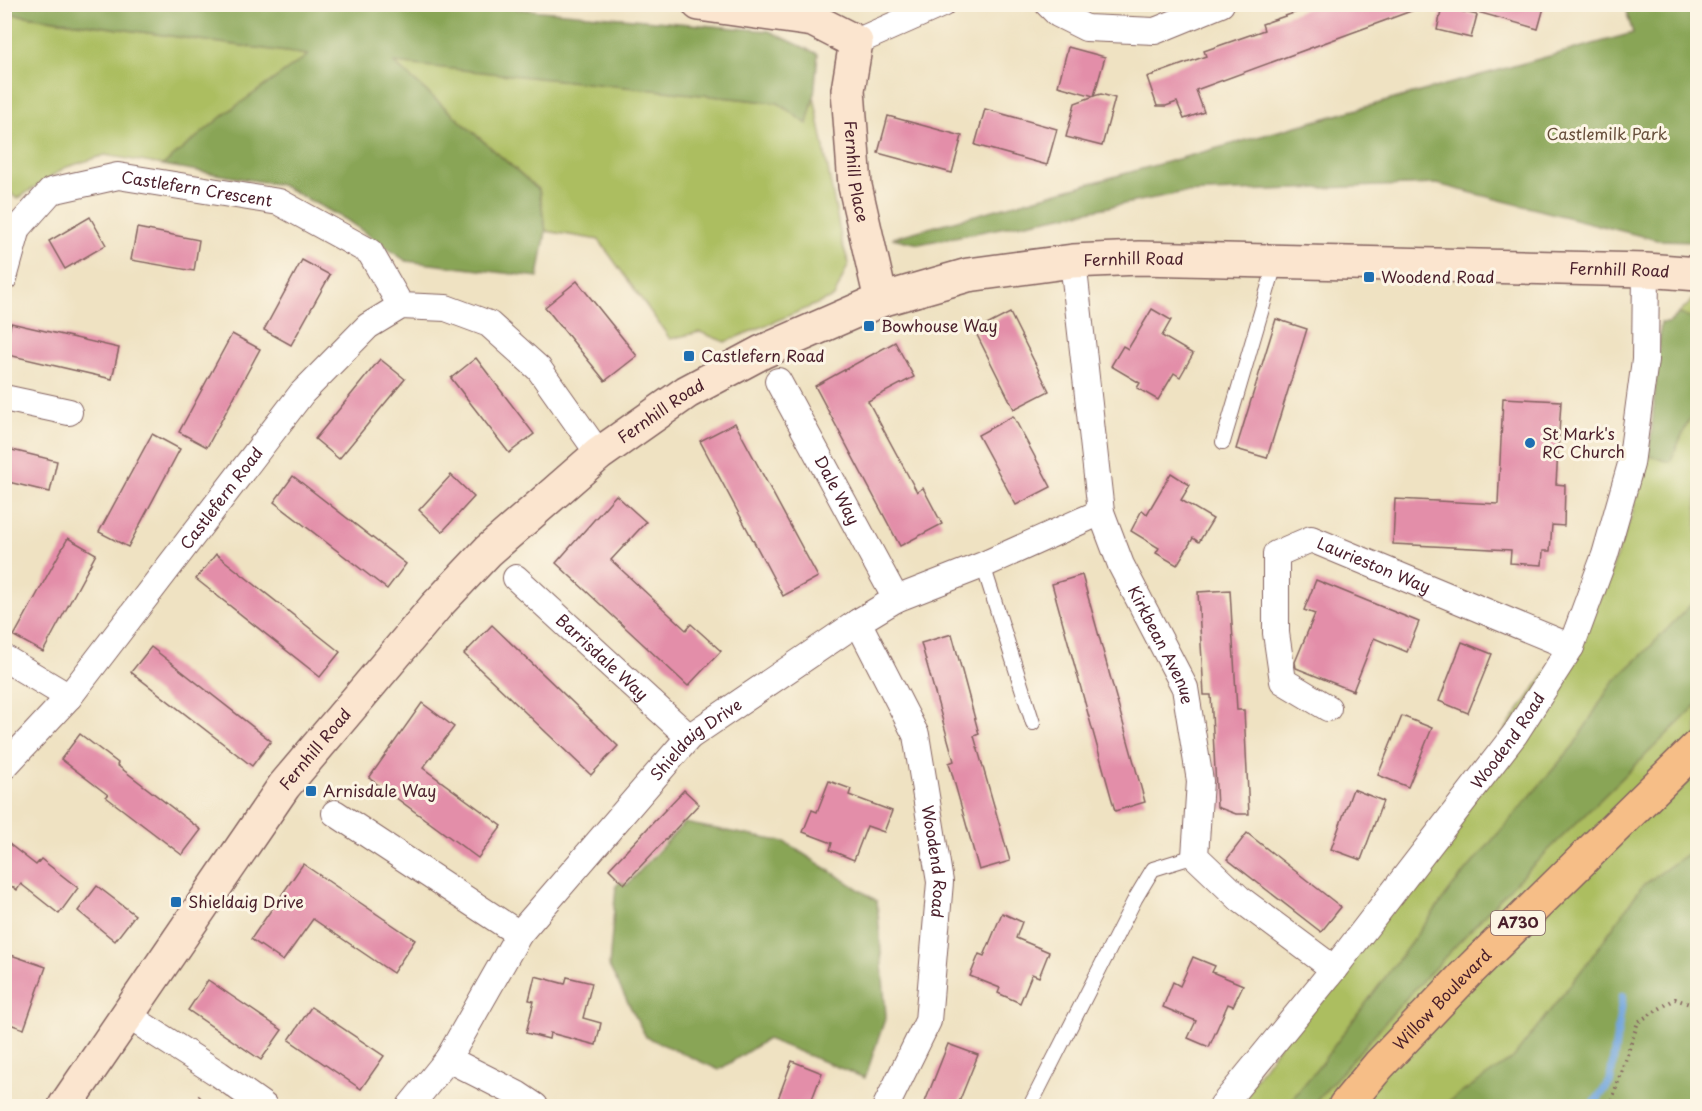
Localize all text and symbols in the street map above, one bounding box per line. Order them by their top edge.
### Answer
street label: Fernhill Place [839,120,876,224]
park label: Castlemilk Park [1547,121,1668,145]
street label: Castlefern Crescent [120,164,275,212]
street label: Fernhill Road [1083,245,1184,272]
street label: Fernhill Road [1569,255,1671,283]
place label: Woodend Road [1381,264,1495,288]
marker: Woodend Road [1362,270,1376,284]
place label: Bowhouse Way [881,313,998,337]
marker: Bowhouse Way [862,319,876,333]
place label: Castlefern Road [701,343,825,367]
marker: Castlefern Road [682,349,696,363]
street label: Fernhill Road [612,372,708,448]
place label: St Mark's RC Church [1542,421,1625,463]
marker: St Mark's RC Church [1523,436,1537,450]
street label: Castlefern Road [173,441,268,554]
street label: Dale Way [809,451,867,529]
street label: Laurieston Way [1314,530,1435,598]
street label: Kirkbean Avenue [1123,581,1200,706]
street label: Barrisdale Way [551,608,654,705]
street label: Woodend Road [1464,687,1550,793]
street label: Shieldaig Drive [644,692,746,785]
street label: Fernhill Road [273,702,356,795]
place label: Arnisdale Way [323,778,436,802]
marker: Arnisdale Way [304,784,318,798]
street label: Woodend Road [917,803,953,919]
place label: Shieldaig Drive [188,889,304,913]
marker: Shieldaig Drive [169,895,183,909]
road number: A730 [1491,911,1545,935]
street label: Willow Boulevard [1387,943,1496,1055]

